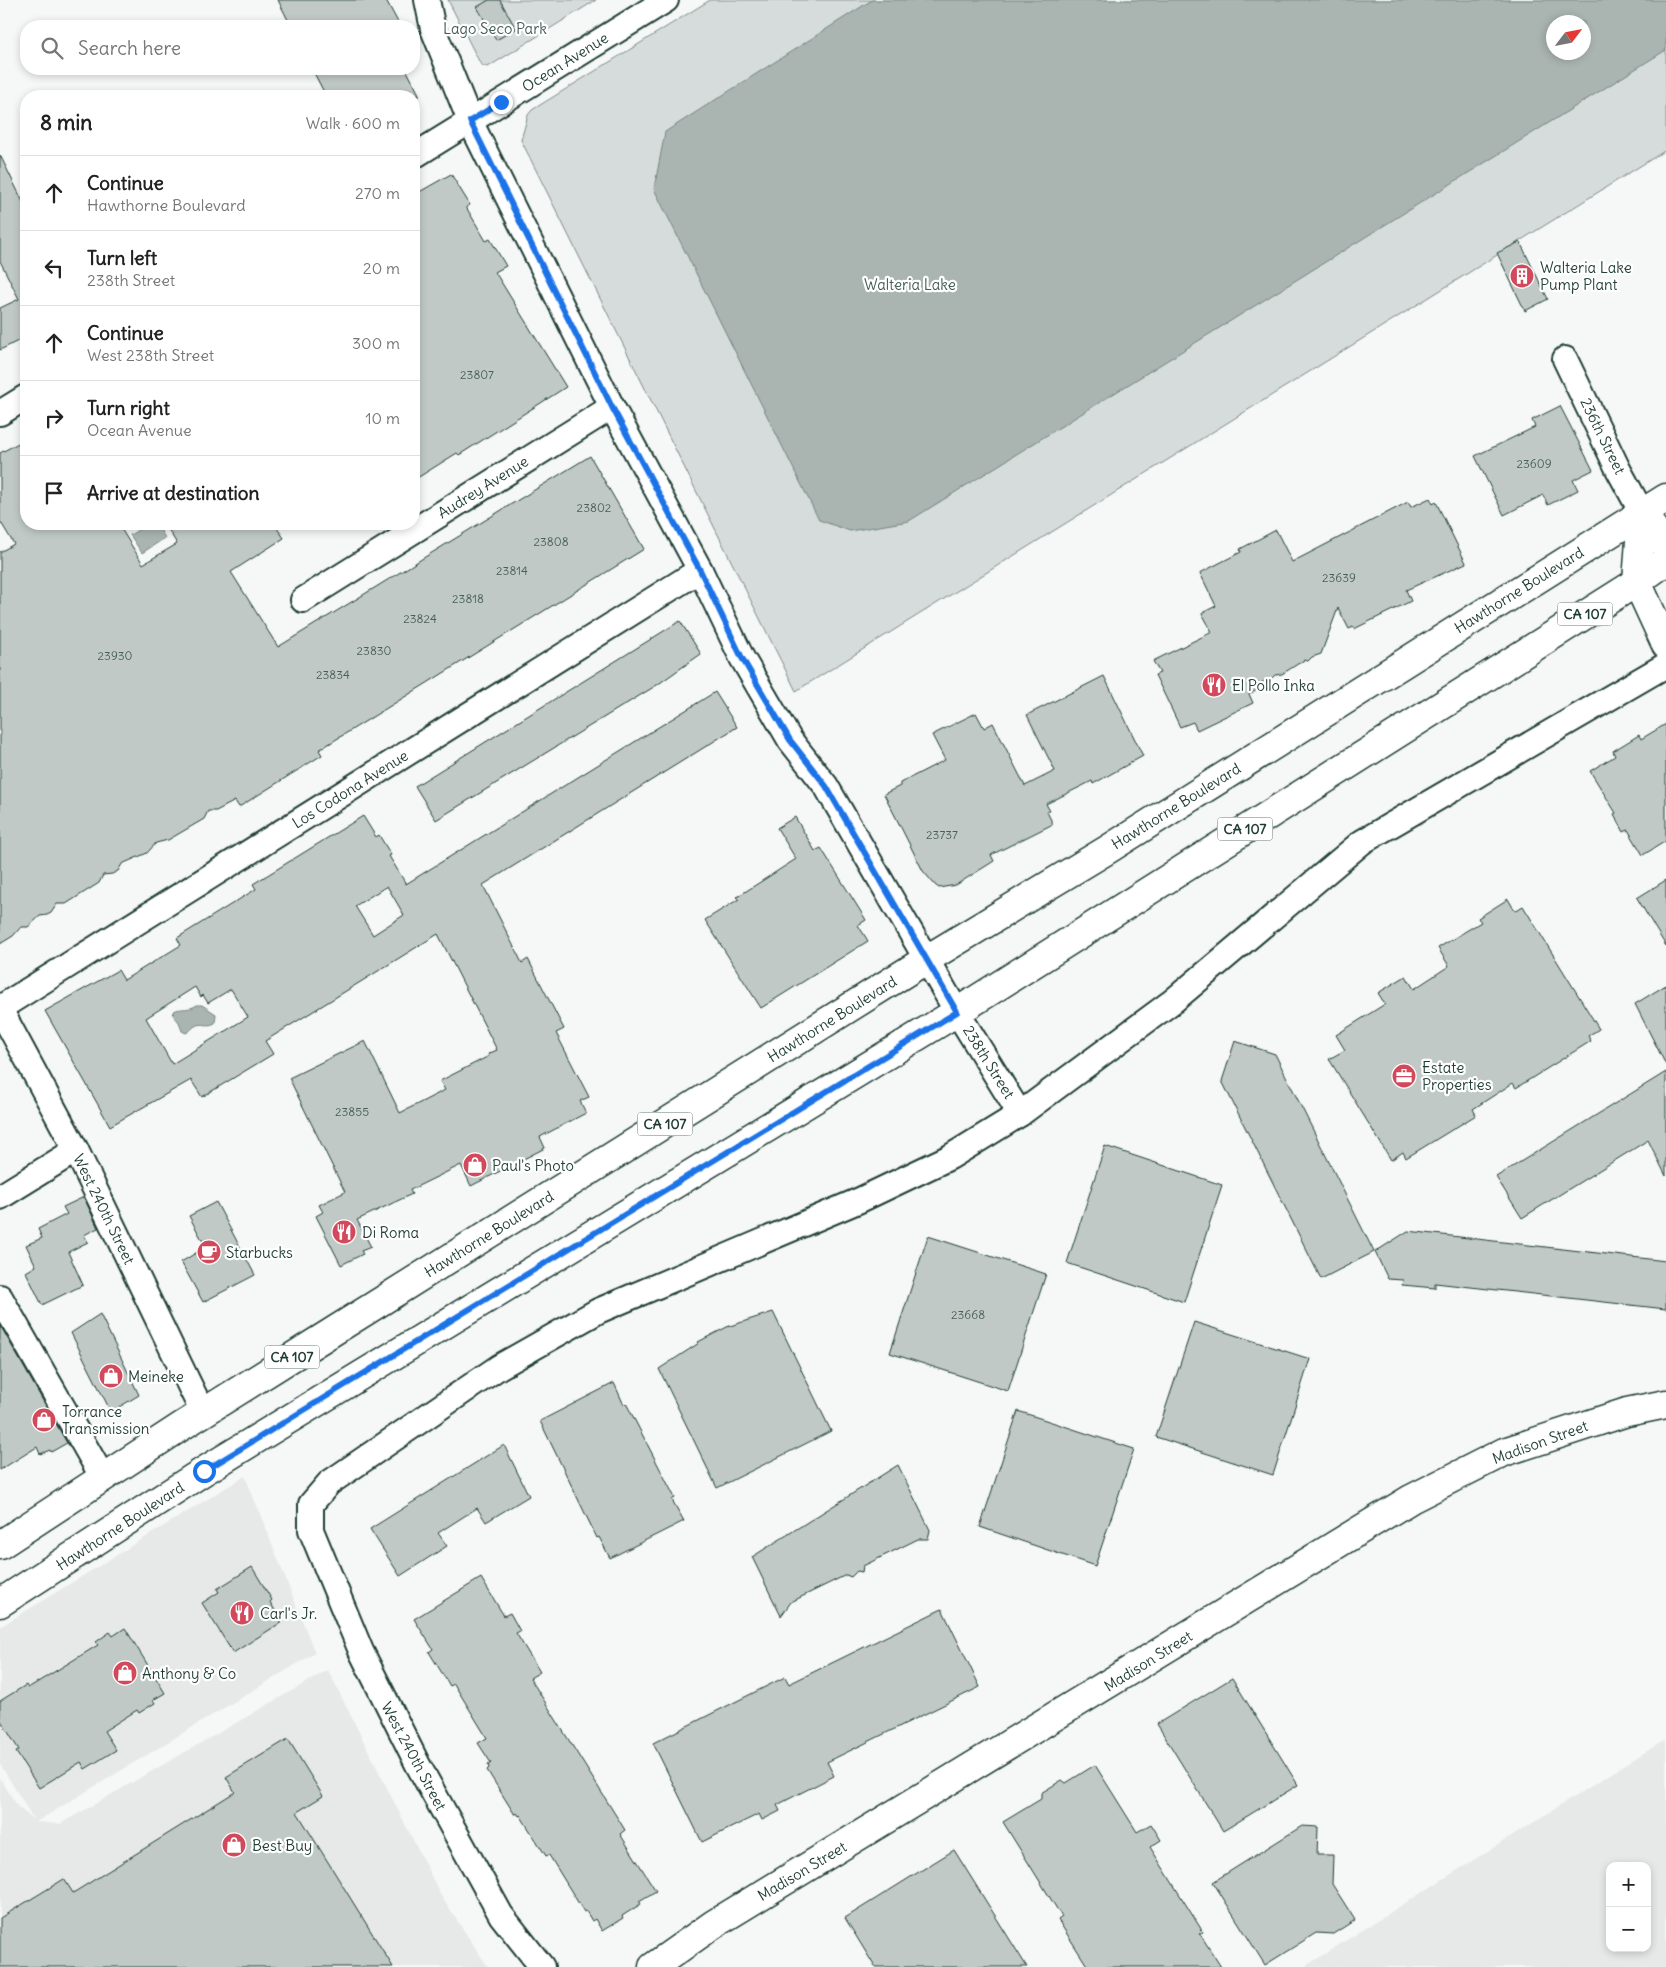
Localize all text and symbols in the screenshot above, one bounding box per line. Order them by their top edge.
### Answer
north arrow [1546,15,1591,60]
park label: Lago Seco Park [443,19,547,38]
search box [20,20,420,75]
street label: Ocean Avenue [518,28,612,96]
icon: search [38,34,66,62]
text: Search here [78,36,181,60]
route end [490,91,513,114]
text: 8 min [40,109,92,136]
text: Walk · 600 m [306,113,400,133]
text: Continue [87,171,164,195]
icon: ahead [40,179,68,207]
text: 270 m [355,183,400,203]
text: Hawthorne Boulevard [87,195,246,215]
text: Turn left [87,246,157,270]
icon: left [40,254,68,282]
text: 20 m [363,258,400,278]
place label: Walteria Lake Pump Plant [1540,258,1632,294]
building icon: Walteria Lake Pump Plant [1509,263,1535,289]
text: 238th Street [87,270,175,290]
park label: Walteria Lake [864,275,956,294]
text: Continue [87,321,164,345]
icon: ahead [40,329,68,357]
text: 300 m [352,333,400,353]
text: West 238th Street [87,345,214,365]
house number: 23807 [460,367,494,382]
street label: 236th Street [1576,395,1630,477]
text: Turn right [87,396,170,420]
icon: right [40,404,68,432]
text: 10 m [365,408,400,428]
text: Ocean Avenue [87,420,192,440]
street label: Audrey Avenue [434,452,532,522]
house number: 23609 [1516,456,1552,471]
icon: arrive [40,479,68,507]
text: Arrive at destination [87,481,260,505]
house number: 23802 [577,500,612,515]
house number: 23808 [533,534,569,549]
street label: Hawthorne Boulevard [1451,542,1587,637]
house number: 23814 [496,563,528,578]
house number: 23639 [1322,570,1356,585]
house number: 23818 [452,591,484,606]
road number: CA 107 [1558,602,1612,626]
house number: 23824 [403,611,437,626]
house number: 23830 [356,643,392,658]
house number: 23930 [97,648,133,663]
house number: 23834 [316,667,350,682]
restaurant icon: El Pollo Inka [1201,672,1227,698]
place label: El Pollo Inka [1232,676,1315,695]
street label: Los Codona Avenue [288,746,412,832]
street label: Hawthorne Boulevard [1108,758,1244,853]
road number: CA 107 [1218,818,1272,841]
house number: 23737 [926,827,958,842]
street label: Hawthorne Boulevard [764,971,900,1066]
street label: 238th Street [959,1022,1019,1102]
place label: Estate Properties [1422,1058,1492,1094]
office icon: Estate Properties [1391,1063,1417,1089]
house number: 23855 [335,1104,369,1119]
road number: CA 107 [638,1112,692,1136]
street label: West 240th Street [69,1151,139,1267]
shop icon: Paul's Photo [462,1152,488,1178]
place label: Paul's Photo [492,1156,574,1175]
street label: Hawthorne Boulevard [421,1186,557,1281]
restaurant icon: Di Roma [331,1219,357,1245]
place label: Di Roma [362,1223,420,1242]
cafe icon: Starbucks [196,1239,222,1265]
place label: Starbucks [226,1243,293,1262]
house number: 23668 [951,1307,985,1322]
road number: CA 107 [264,1345,320,1368]
shop icon: Meineke [98,1363,124,1389]
place label: Meineke [128,1367,184,1386]
place label: Torrance Transmission [62,1402,150,1438]
shop icon: Torrance Transmission [31,1407,57,1433]
street label: Madison Street [1490,1416,1590,1468]
route start [193,1460,216,1483]
street label: Hawthorne Boulevard [52,1477,188,1574]
restaurant icon: Carl's Jr. [229,1600,255,1626]
place label: Carl's Jr. [260,1604,317,1623]
street label: Madison Street [1100,1626,1196,1696]
shop icon: Anthony & Co [112,1660,138,1686]
place label: Anthony & Co [142,1664,236,1683]
street label: West 240th Street [377,1698,451,1814]
shop icon: Best Buy [221,1832,247,1858]
place label: Best Buy [252,1836,312,1855]
street label: Madison Street [754,1837,850,1905]
map controls [1606,1862,1651,1952]
button: + [1606,1862,1651,1907]
button: − [1606,1907,1651,1952]

